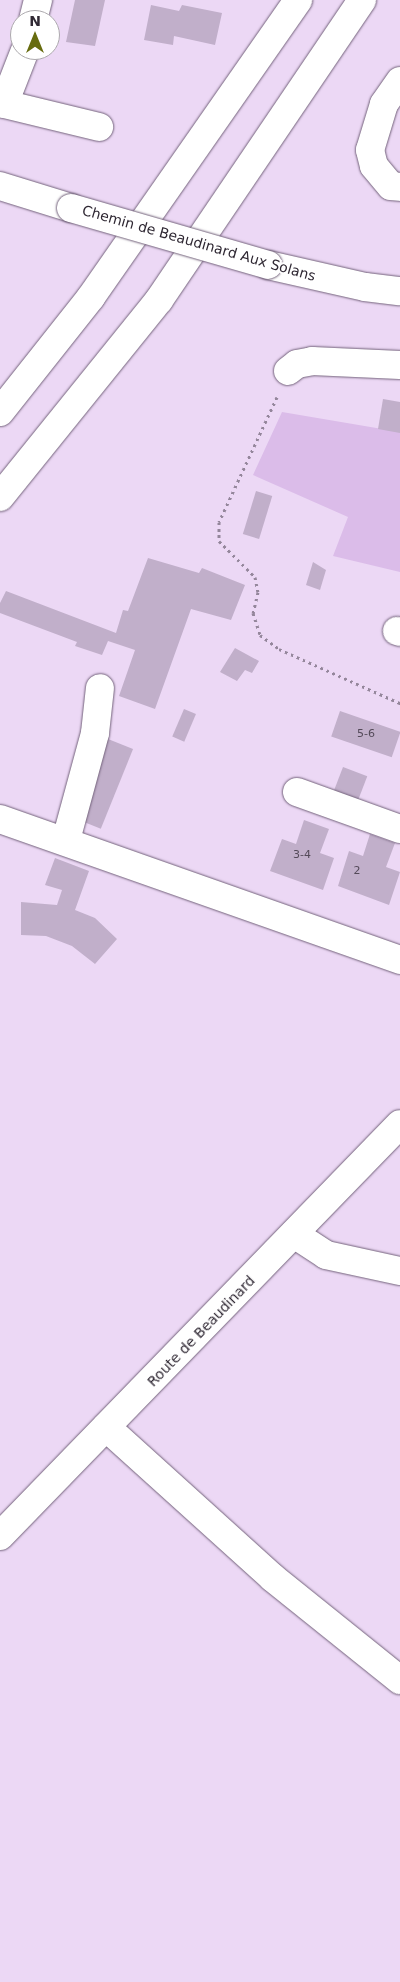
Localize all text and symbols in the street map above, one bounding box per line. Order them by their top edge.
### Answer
north arrow [10,10,60,60]
text: N [29,13,41,29]
street label: Chemin de Beaudinard Aux Solans [80,202,318,284]
house number: 5-6 [357,727,375,741]
house number: 3-4 [293,848,311,862]
house number: 2 [354,864,360,878]
street label: Route de Beaudinard [144,1272,258,1390]

